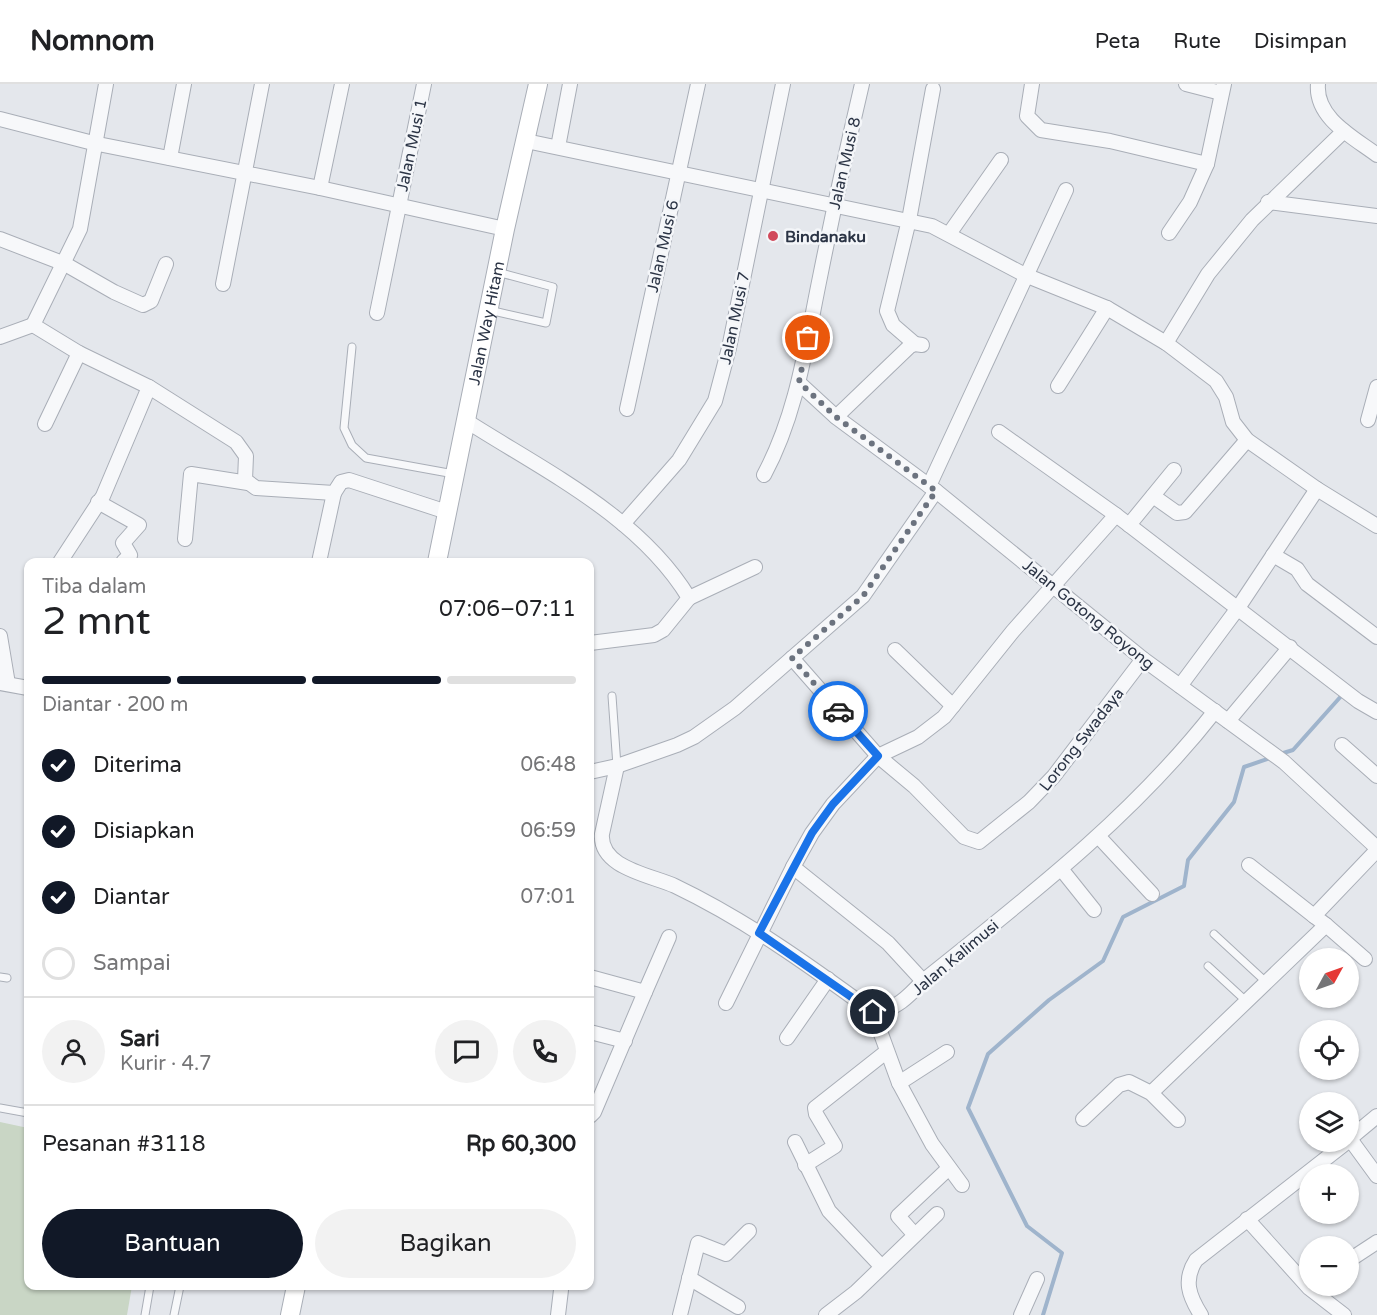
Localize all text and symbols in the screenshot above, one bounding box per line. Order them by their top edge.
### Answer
text: Nomnom [30,24,155,58]
text: Peta [1095,29,1140,54]
text: Rute [1173,29,1221,54]
text: Disimpan [1254,29,1347,54]
street label: Jalan Musi 1 [392,97,432,193]
street label: Jalan Musi 8 [825,115,865,211]
street label: Jalan Musi 6 [643,198,683,294]
place label: Bindanaku [785,227,866,247]
marker: Bindanaku [766,229,780,243]
street label: Jalan Way Hitam [464,259,509,387]
street label: Jalan Musi 7 [715,270,755,366]
pin [782,312,833,363]
icon: bag [791,321,824,354]
street label: Jalan Gotong Royong [1018,555,1158,674]
text: Tiba dalam [42,575,146,599]
text: 07:06–07:11 [439,596,576,622]
text: 2 mnt [42,598,151,645]
courier [808,681,868,741]
street label: Lorong Swadaya [1035,684,1128,795]
text: Diantar · 200 m [42,693,188,717]
icon: car [822,695,855,728]
icon: check [42,749,75,782]
text: Diterima [93,752,182,778]
text: 06:48 [521,753,576,777]
icon: check [42,815,75,848]
text: Disiapkan [93,818,195,844]
text: 06:59 [521,819,576,843]
icon: check [42,881,75,914]
text: Diantar [93,884,169,910]
text: 07:01 [521,885,576,909]
street label: Jalan Kalimusi [908,916,1003,1000]
north arrow [1299,948,1359,1008]
map controls [1299,948,1359,1296]
text: Sampai [93,950,171,976]
pin [847,986,898,1037]
icon: home [856,995,889,1028]
button: person [42,1020,105,1083]
button: chat [435,1020,498,1083]
button: phone [513,1020,576,1083]
button: locate [1299,1020,1359,1080]
text: Sari [120,1026,160,1052]
text: Kurir · 4.7 [120,1052,212,1076]
button: layers [1299,1092,1359,1152]
text: Pesanan #3118 [42,1131,205,1157]
text: Rp 60,300 [466,1131,576,1157]
button: + [1299,1164,1359,1224]
button: Bantuan [42,1209,303,1278]
button: Bagikan [315,1209,576,1278]
button: − [1299,1236,1359,1296]

